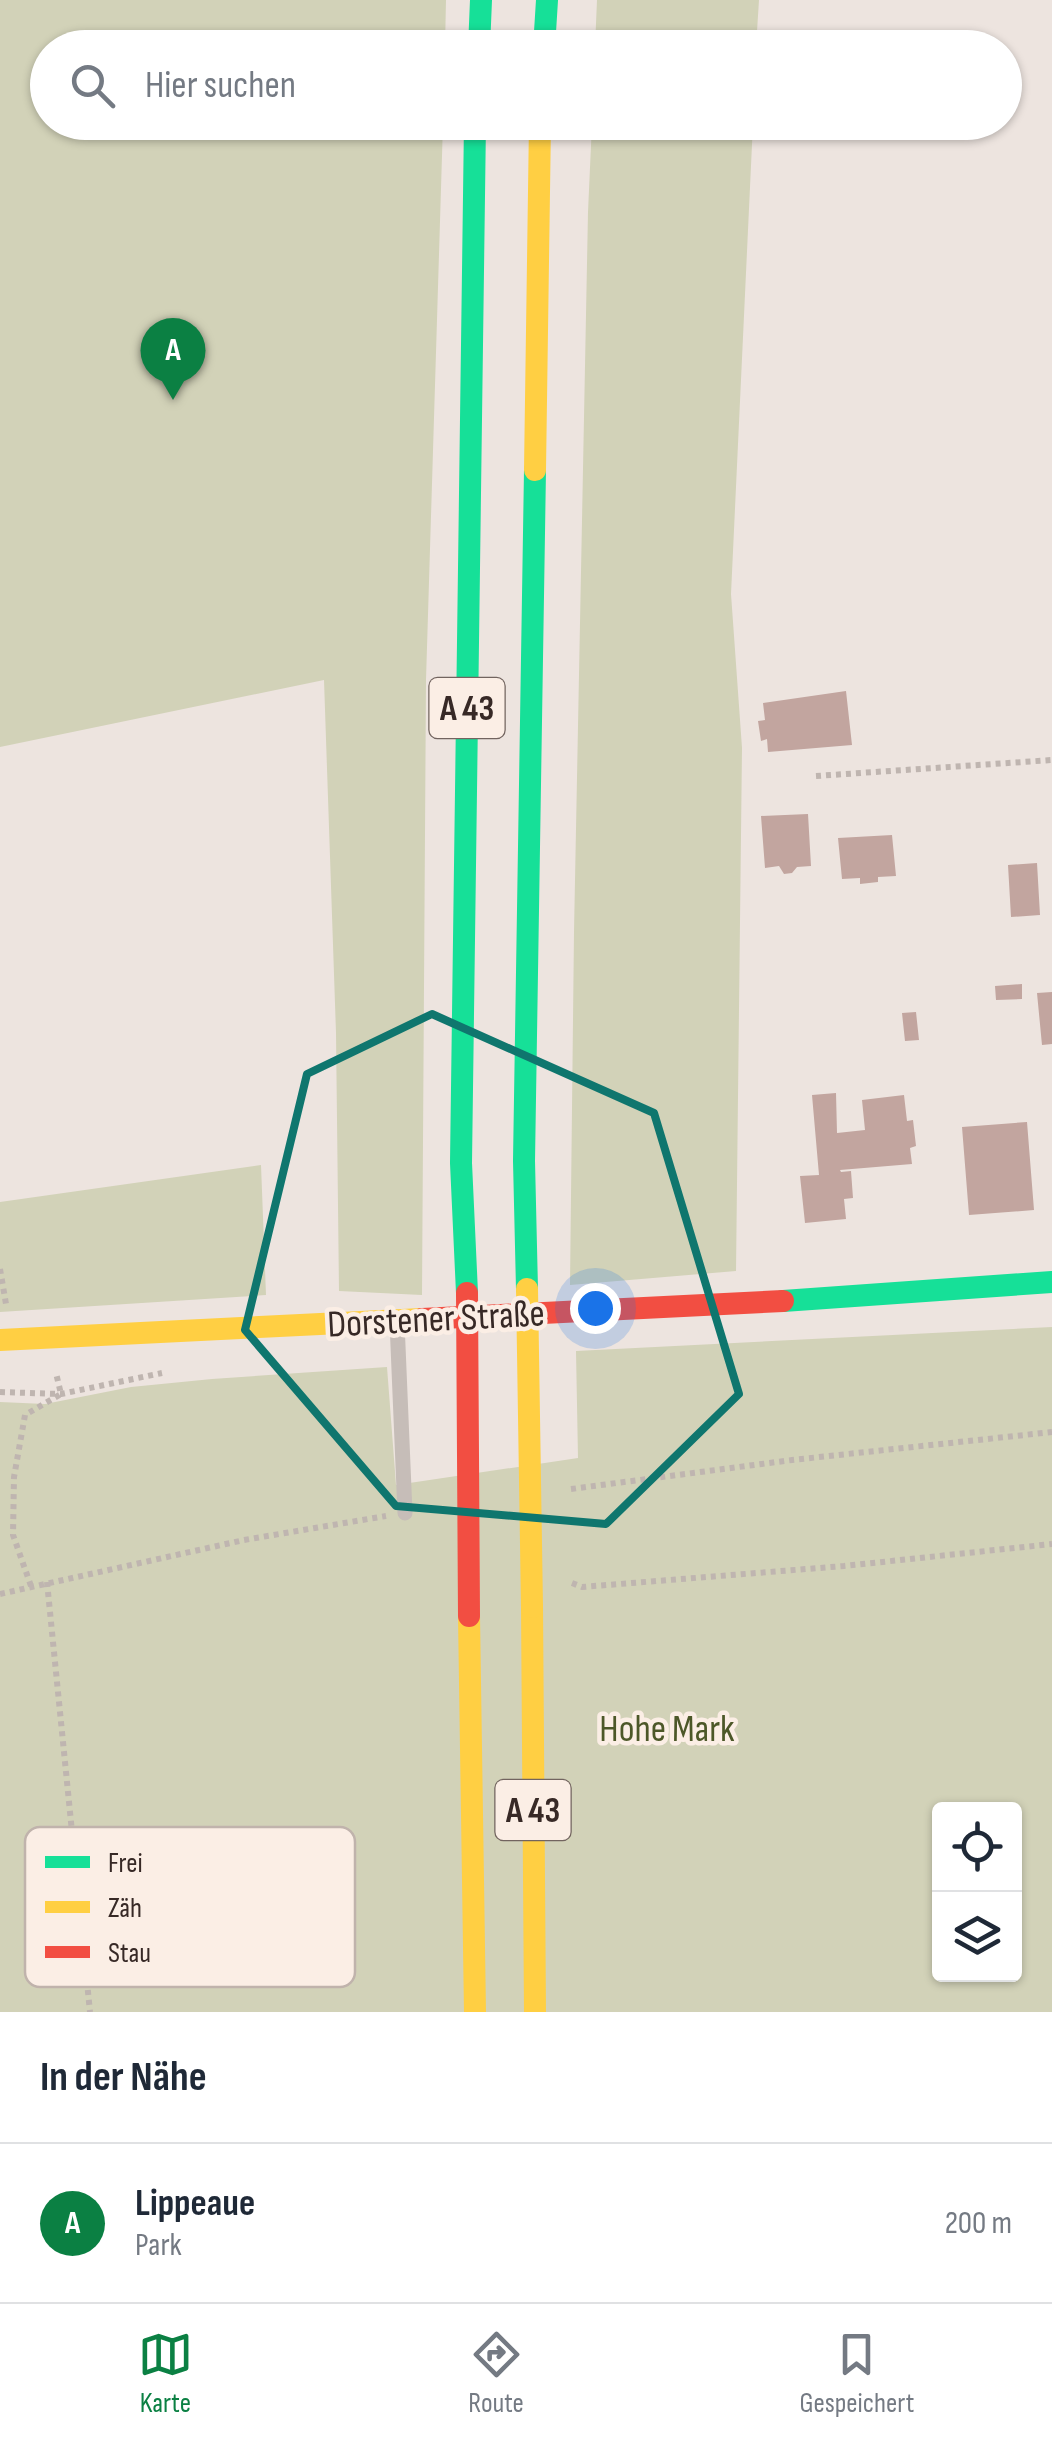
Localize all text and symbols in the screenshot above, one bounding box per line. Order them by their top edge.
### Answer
search box [30,30,1022,140]
icon: search [65,58,120,113]
text: Hier suchen [145,63,296,108]
pin: A [140,318,206,400]
road number: A 43 [430,678,504,738]
your location [570,1283,621,1334]
street label: Dorstener Straße [326,1291,546,1348]
park label: Hohe Mark [599,1707,735,1752]
road number: A 43 [496,1780,570,1840]
map controls [932,1802,1022,1982]
button: locate [932,1802,1022,1892]
legend [25,1827,355,1987]
text: Frei [108,1847,143,1880]
text: Zäh [108,1892,142,1925]
button: layers [932,1892,1022,1982]
text: Stau [108,1937,151,1970]
text: In der Nähe [40,2052,207,2103]
text: Lippeaue [135,2181,255,2226]
text: A [65,2204,80,2243]
text: 200 m [945,2204,1012,2243]
text: Park [135,2226,182,2265]
tab: Karte [138,2327,193,2420]
tab: Route [468,2327,524,2420]
tab: Gespeichert [799,2327,914,2420]

